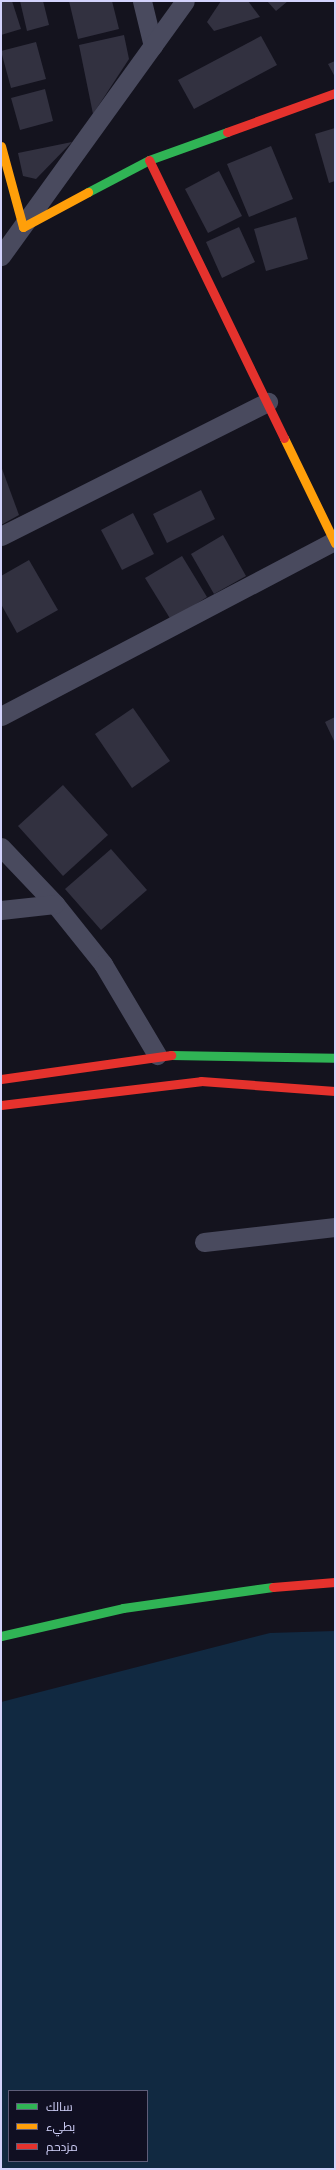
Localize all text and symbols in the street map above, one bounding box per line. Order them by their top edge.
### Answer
legend [8,2090,148,2162]
text: سالك [46,2100,73,2114]
text: بطيء [46,2120,75,2134]
text: مزدحم [46,2140,78,2154]

